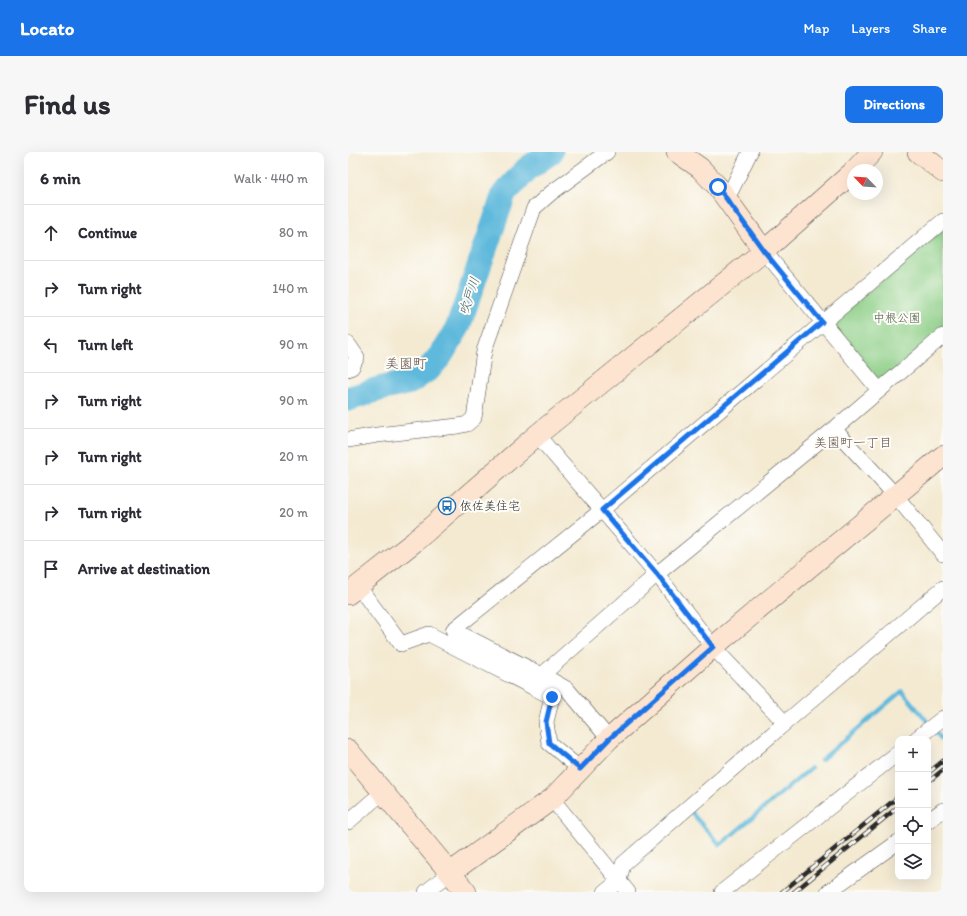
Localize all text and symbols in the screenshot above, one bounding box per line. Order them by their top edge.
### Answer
text: Locato [20,17,74,40]
text: Map [804,20,829,37]
text: Layers [851,20,890,37]
text: Share [912,20,947,37]
button: Directions [845,86,943,123]
text: Find us [24,87,111,121]
north arrow [847,164,883,200]
text: 6 min [40,168,81,188]
text: Walk · 440 m [234,171,308,186]
route start [709,178,727,196]
icon: ahead [40,222,62,244]
text: Continue [78,224,137,242]
text: 80 m [279,225,308,240]
water label: 吹戸川 [456,275,482,317]
icon: right [40,278,62,300]
text: Turn right [78,280,142,298]
text: 140 m [272,281,308,296]
park label: 中根公園 [873,311,921,325]
icon: left [40,334,62,356]
text: Turn left [78,336,133,354]
text: 90 m [279,337,308,352]
district label: 美園町 [385,355,427,372]
icon: right [40,390,62,412]
text: Turn right [78,392,142,410]
text: 90 m [279,393,308,408]
district label: 美園町一丁目 [814,435,892,450]
icon: right [40,446,62,468]
text: Turn right [78,448,142,466]
text: 20 m [279,449,308,464]
bus stop icon: 依佐美住宅 [437,496,457,516]
place label: 依佐美住宅 [460,499,520,513]
icon: right [40,502,62,524]
text: Turn right [78,504,142,522]
text: 20 m [279,505,308,520]
icon: arrive [40,558,62,580]
text: Arrive at destination [78,560,210,578]
route end [543,688,561,706]
map controls [895,736,931,880]
button: + [895,736,931,772]
button: − [895,772,931,808]
button: locate [895,808,931,844]
button: layers [895,844,931,880]

